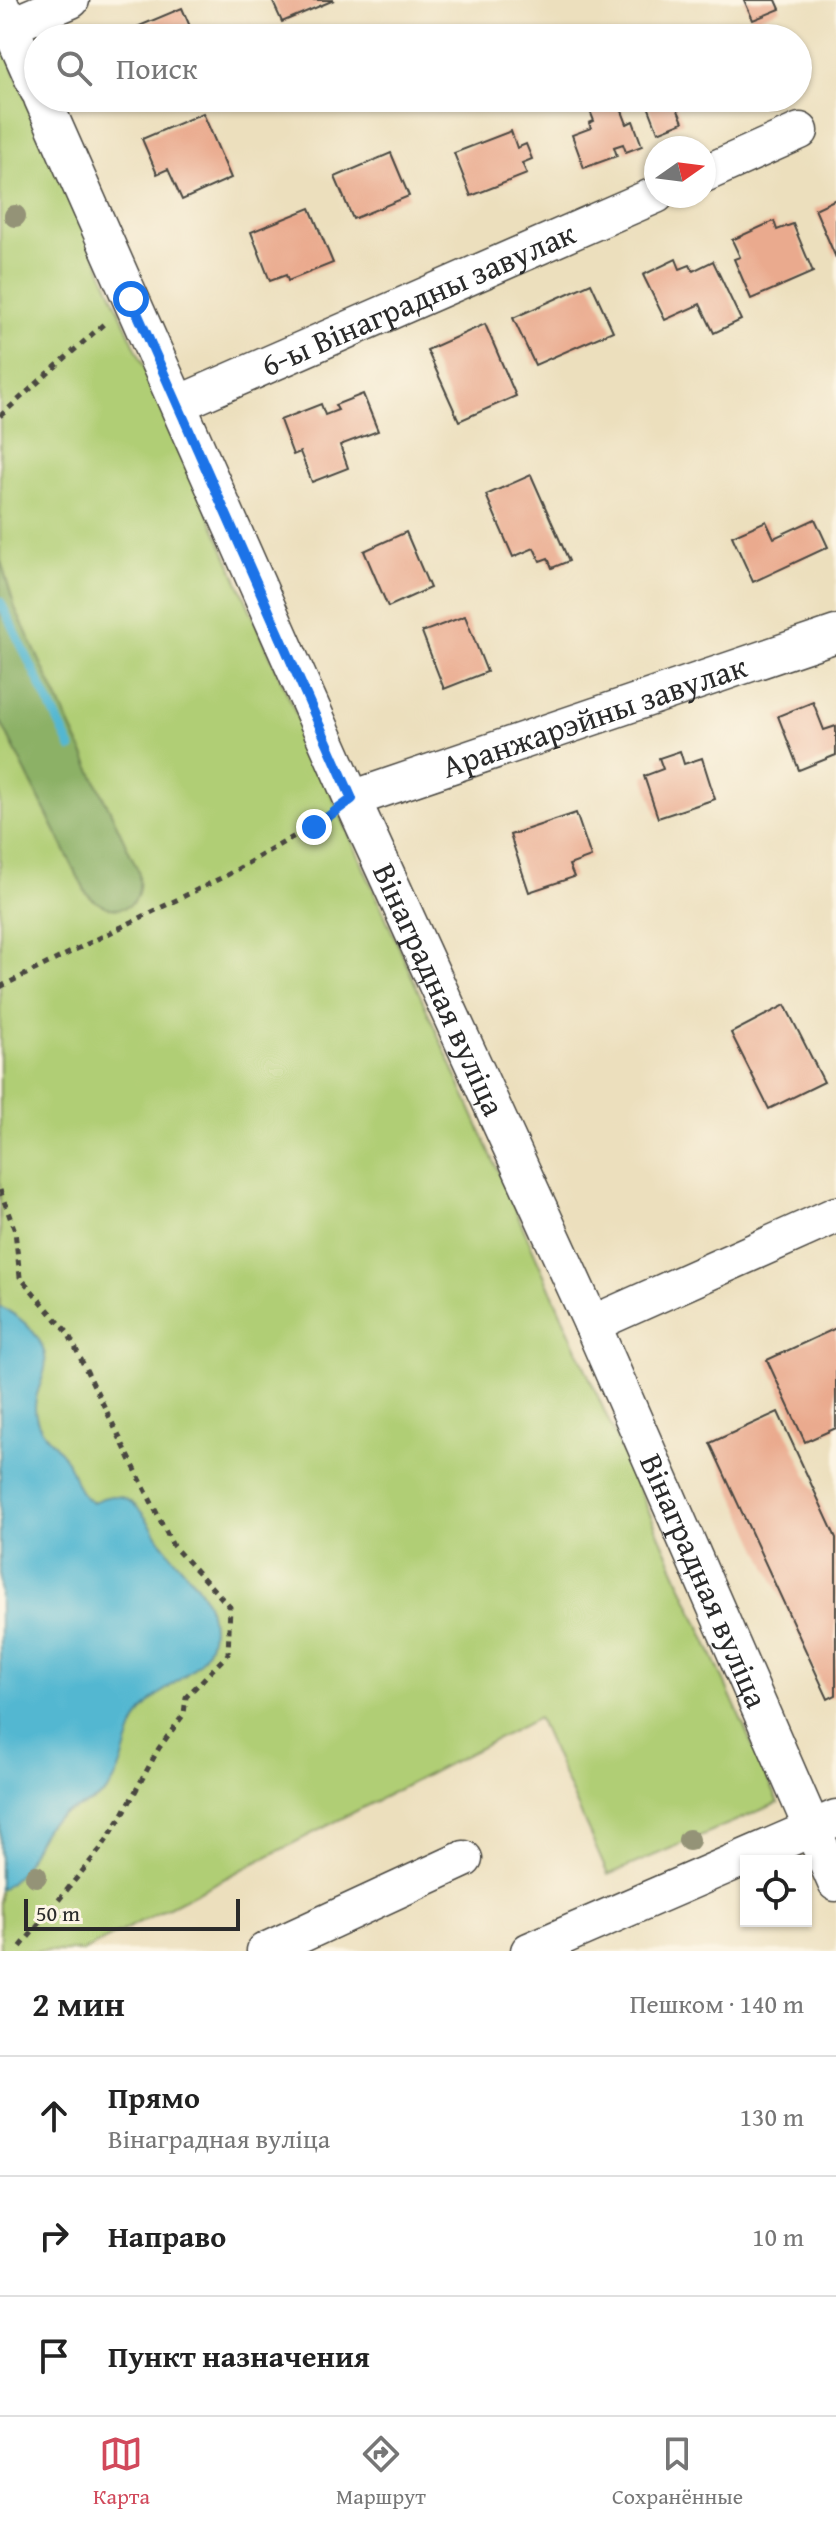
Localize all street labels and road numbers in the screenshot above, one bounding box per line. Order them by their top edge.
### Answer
street label: 6-ы Вінаградны завулак [253,209,583,388]
street label: Аранжарэйны завулак [436,642,753,790]
street label: Вінаградная вуліца [361,855,518,1124]
street label: Вінаградная вуліца [628,1446,781,1716]

